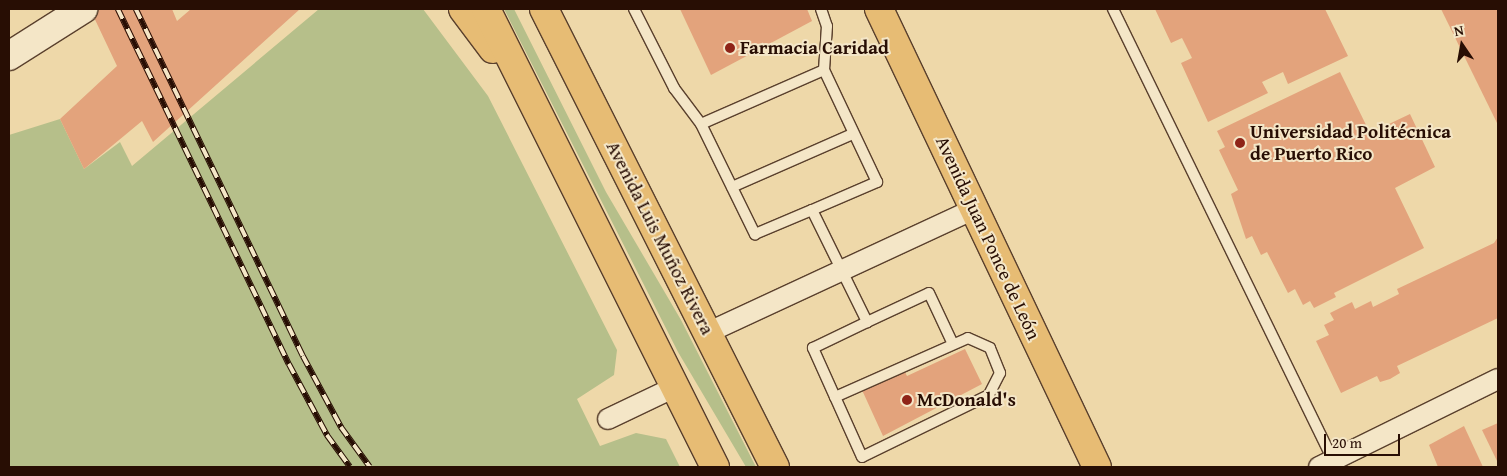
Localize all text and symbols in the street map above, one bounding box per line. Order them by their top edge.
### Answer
north arrow [1437,20,1487,70]
text: N [1452,20,1466,41]
place label: Farmacia Caridad [740,37,889,59]
marker: Farmacia Caridad [724,42,736,54]
place label: Universidad Politécnica de Puerto Rico [1250,121,1451,165]
street label: Avenida Juan Ponce de León [931,133,1045,343]
marker: Universidad Politécnica de Puerto Rico [1234,137,1246,149]
street label: Avenida Luis Muñoz Rivera [601,138,719,338]
place label: McDonald's [917,389,1016,411]
marker: McDonald's [901,394,913,406]
scale bar [1327,424,1403,456]
text: 20 m [1332,432,1362,453]

